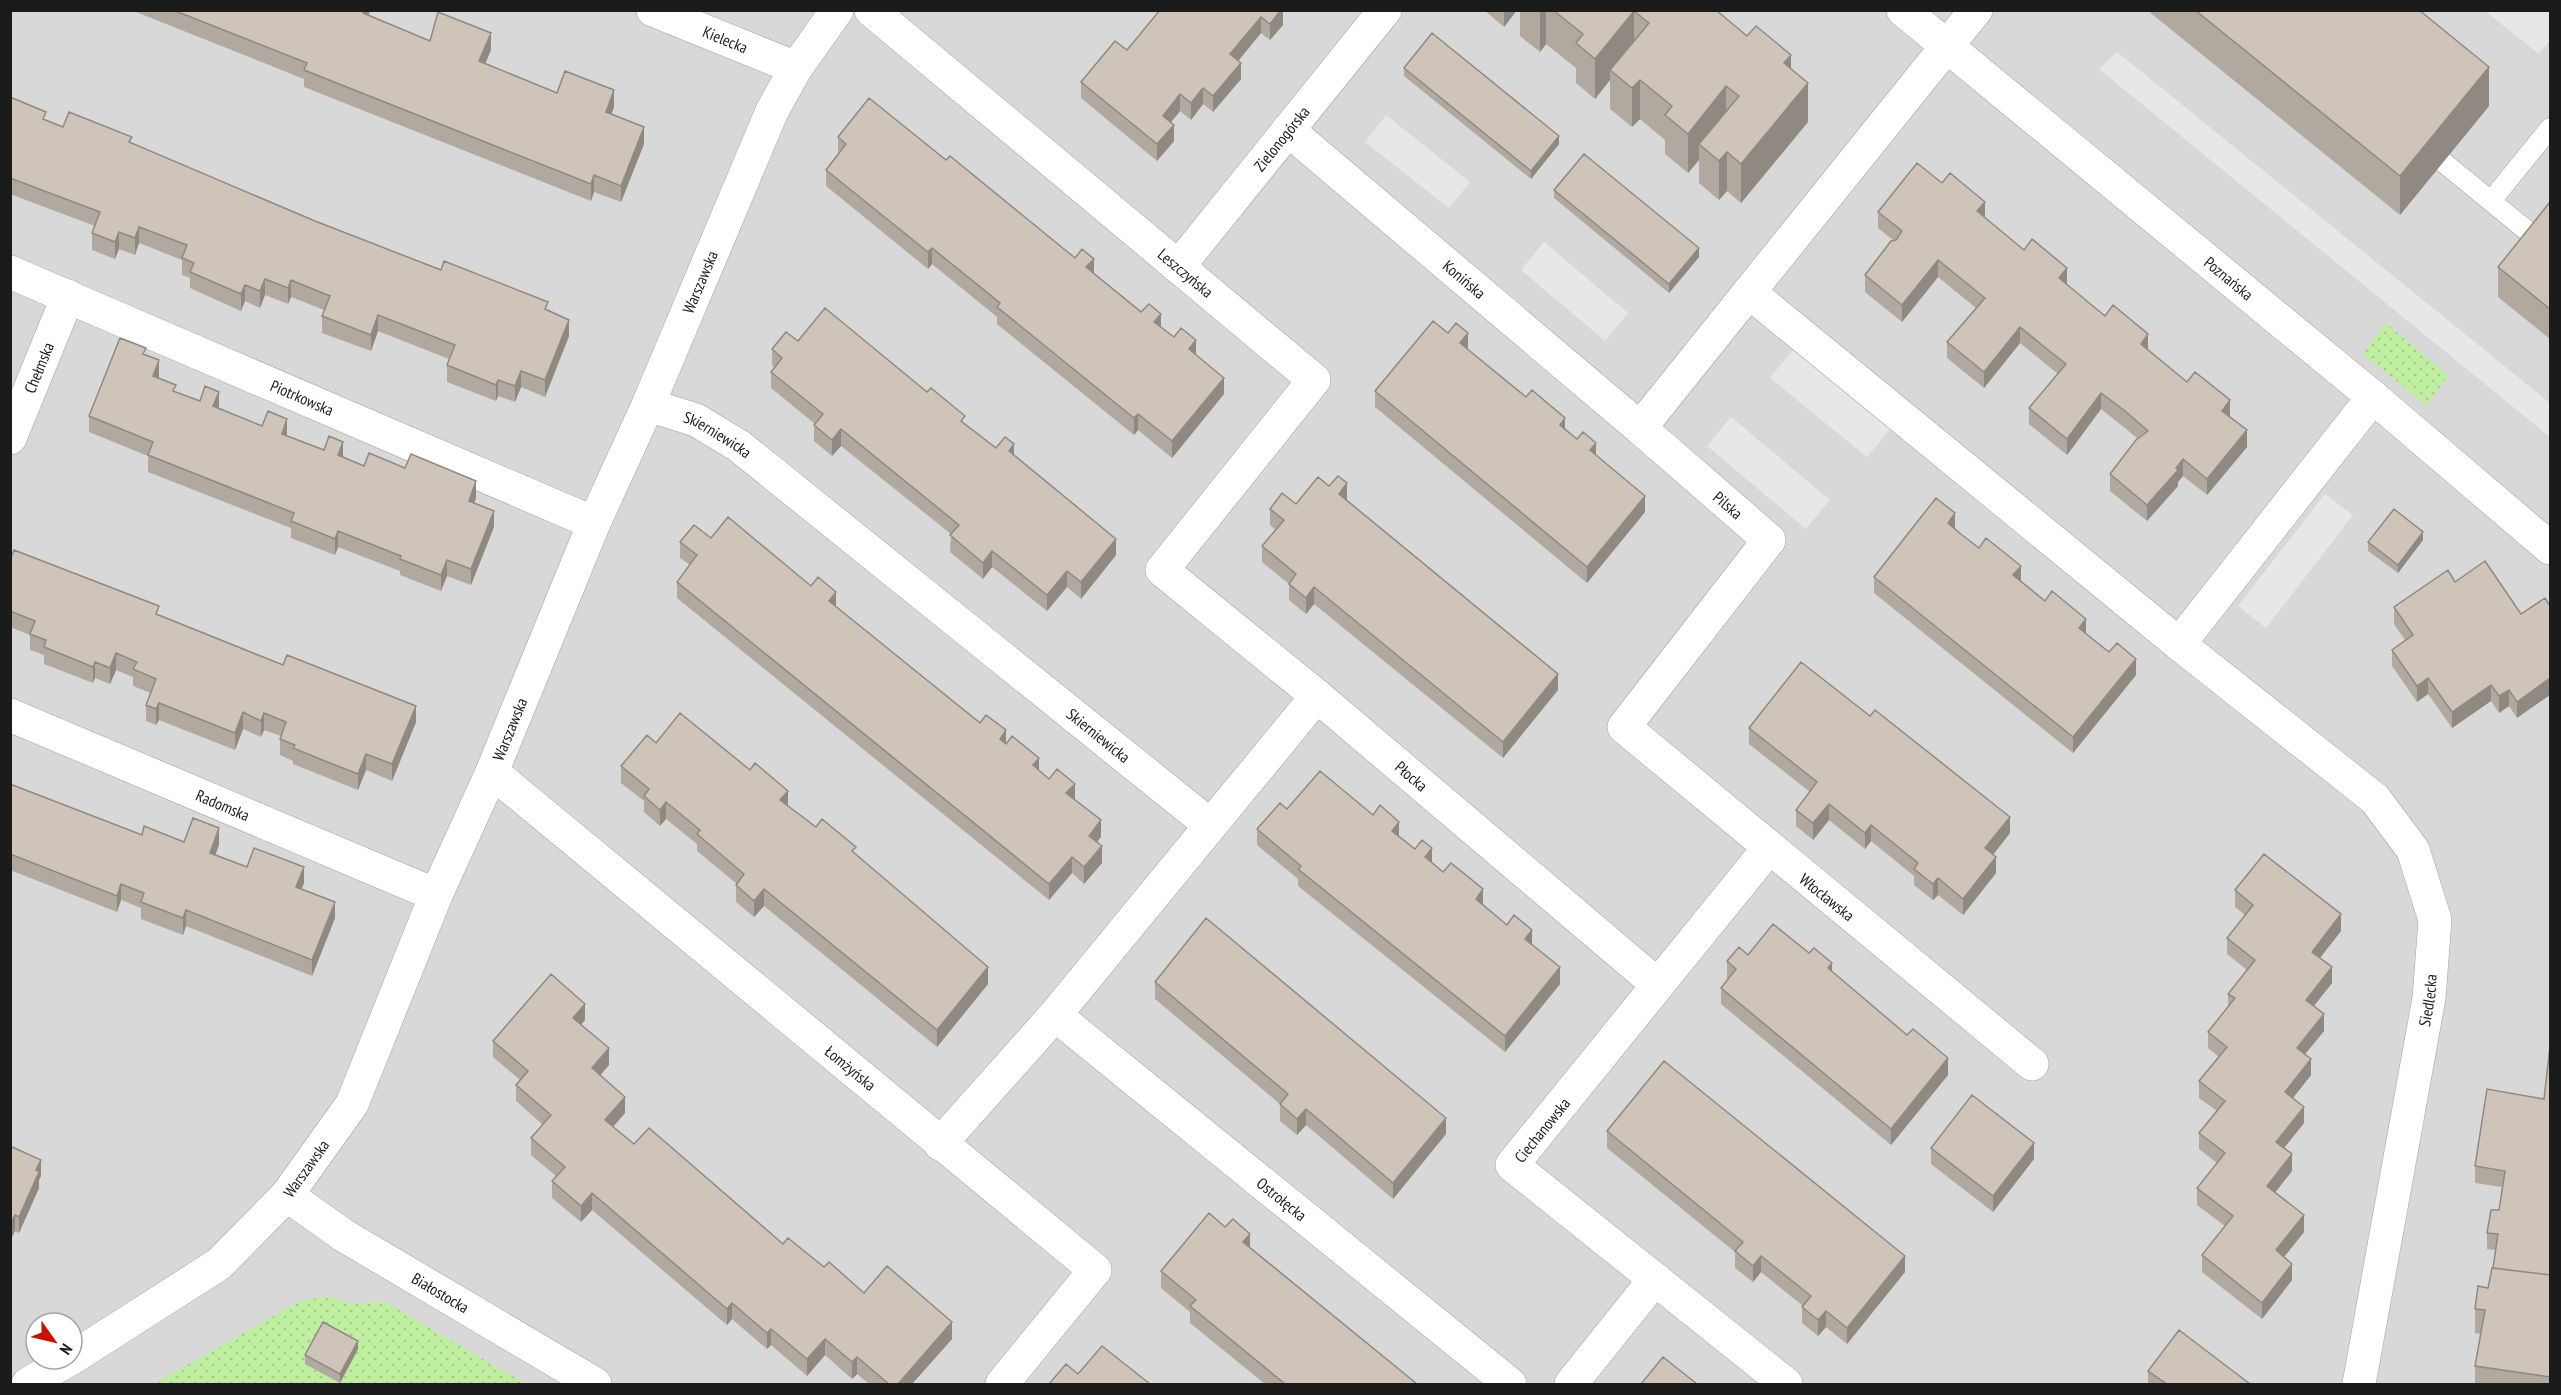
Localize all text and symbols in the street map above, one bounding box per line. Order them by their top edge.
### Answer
street label: Kielecka [700,21,751,57]
street label: Zielonogórska [1249,102,1314,175]
street label: Leszczyńska [1154,244,1217,302]
street label: Warszawska [678,248,722,316]
street label: Poznańska [2200,252,2257,304]
street label: Konińska [1439,256,1490,303]
street label: Chełmska [19,339,58,396]
street label: Piotrkowska [268,375,337,420]
street label: Skierniewicka [681,407,756,462]
street label: Pilska [1709,487,1747,523]
street label: Warszawska [488,695,531,763]
street label: Skierniewicka [1063,704,1134,767]
street label: Płocka [1391,757,1432,795]
street label: Radomska [193,785,253,825]
street label: Włocławska [1796,869,1858,925]
street label: Siedlecka [2414,973,2441,1028]
street label: Łomżyńska [821,1041,880,1095]
street label: Ciechanowska [1510,1094,1574,1166]
street label: Warszawska [279,1136,333,1201]
street label: Ostrołęcka [1253,1173,1311,1225]
street label: Białostocka [408,1268,473,1317]
north arrow [24,1311,84,1371]
text: N [56,1340,77,1359]

